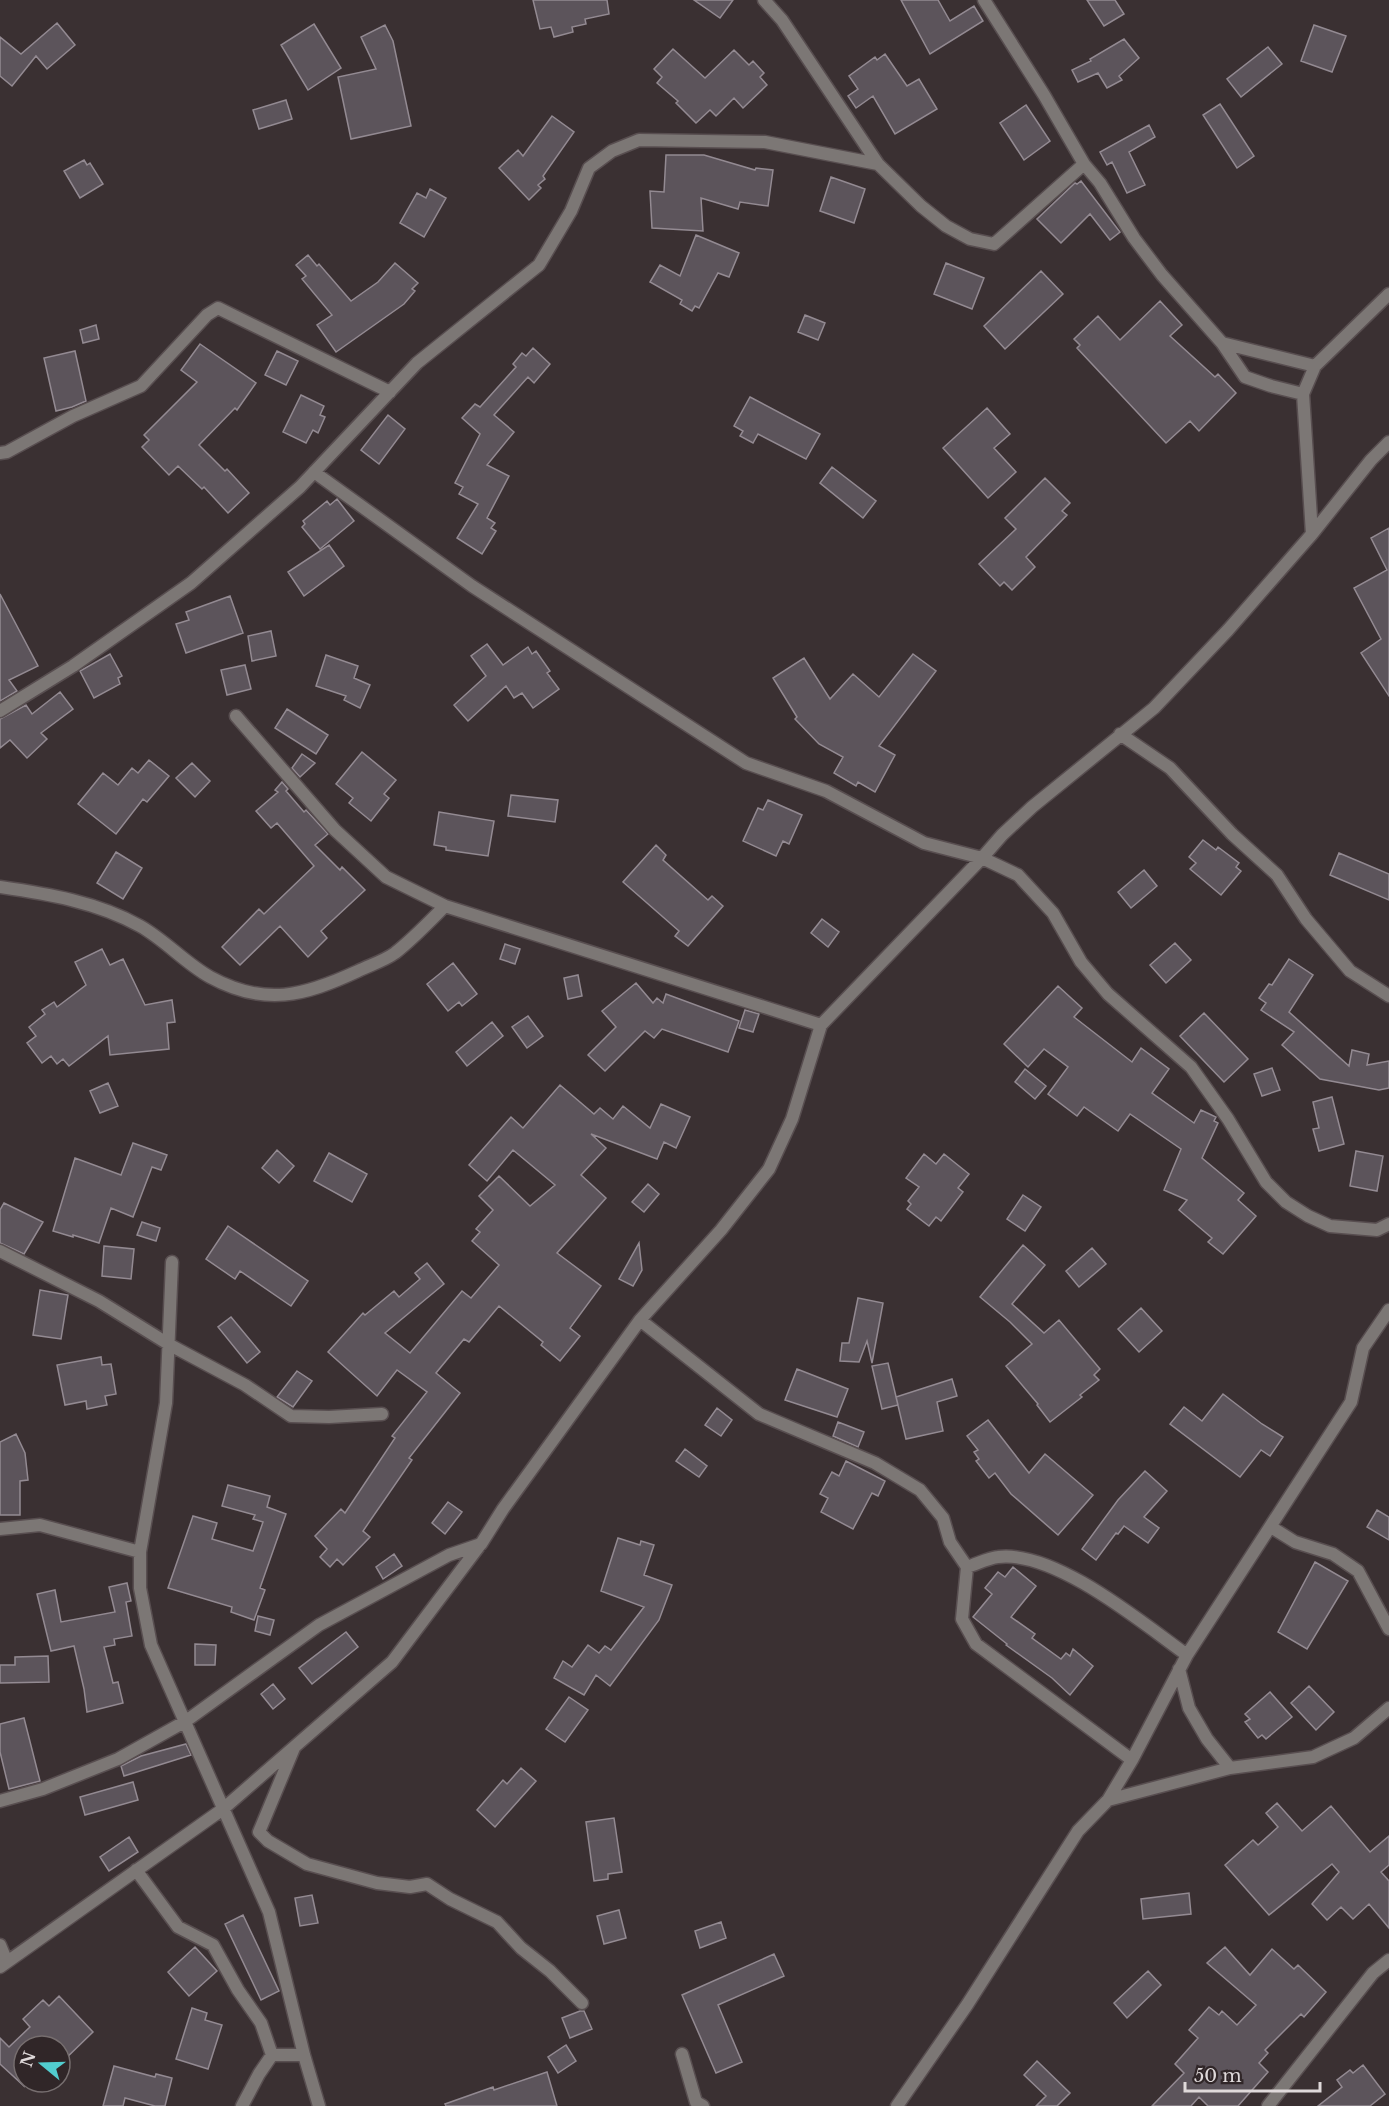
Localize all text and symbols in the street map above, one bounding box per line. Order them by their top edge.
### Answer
north arrow [12,2034,72,2094]
text: N [16,2049,40,2069]
scale bar [1185,2055,1320,2093]
text: 50 m [1194,2065,1242,2087]

